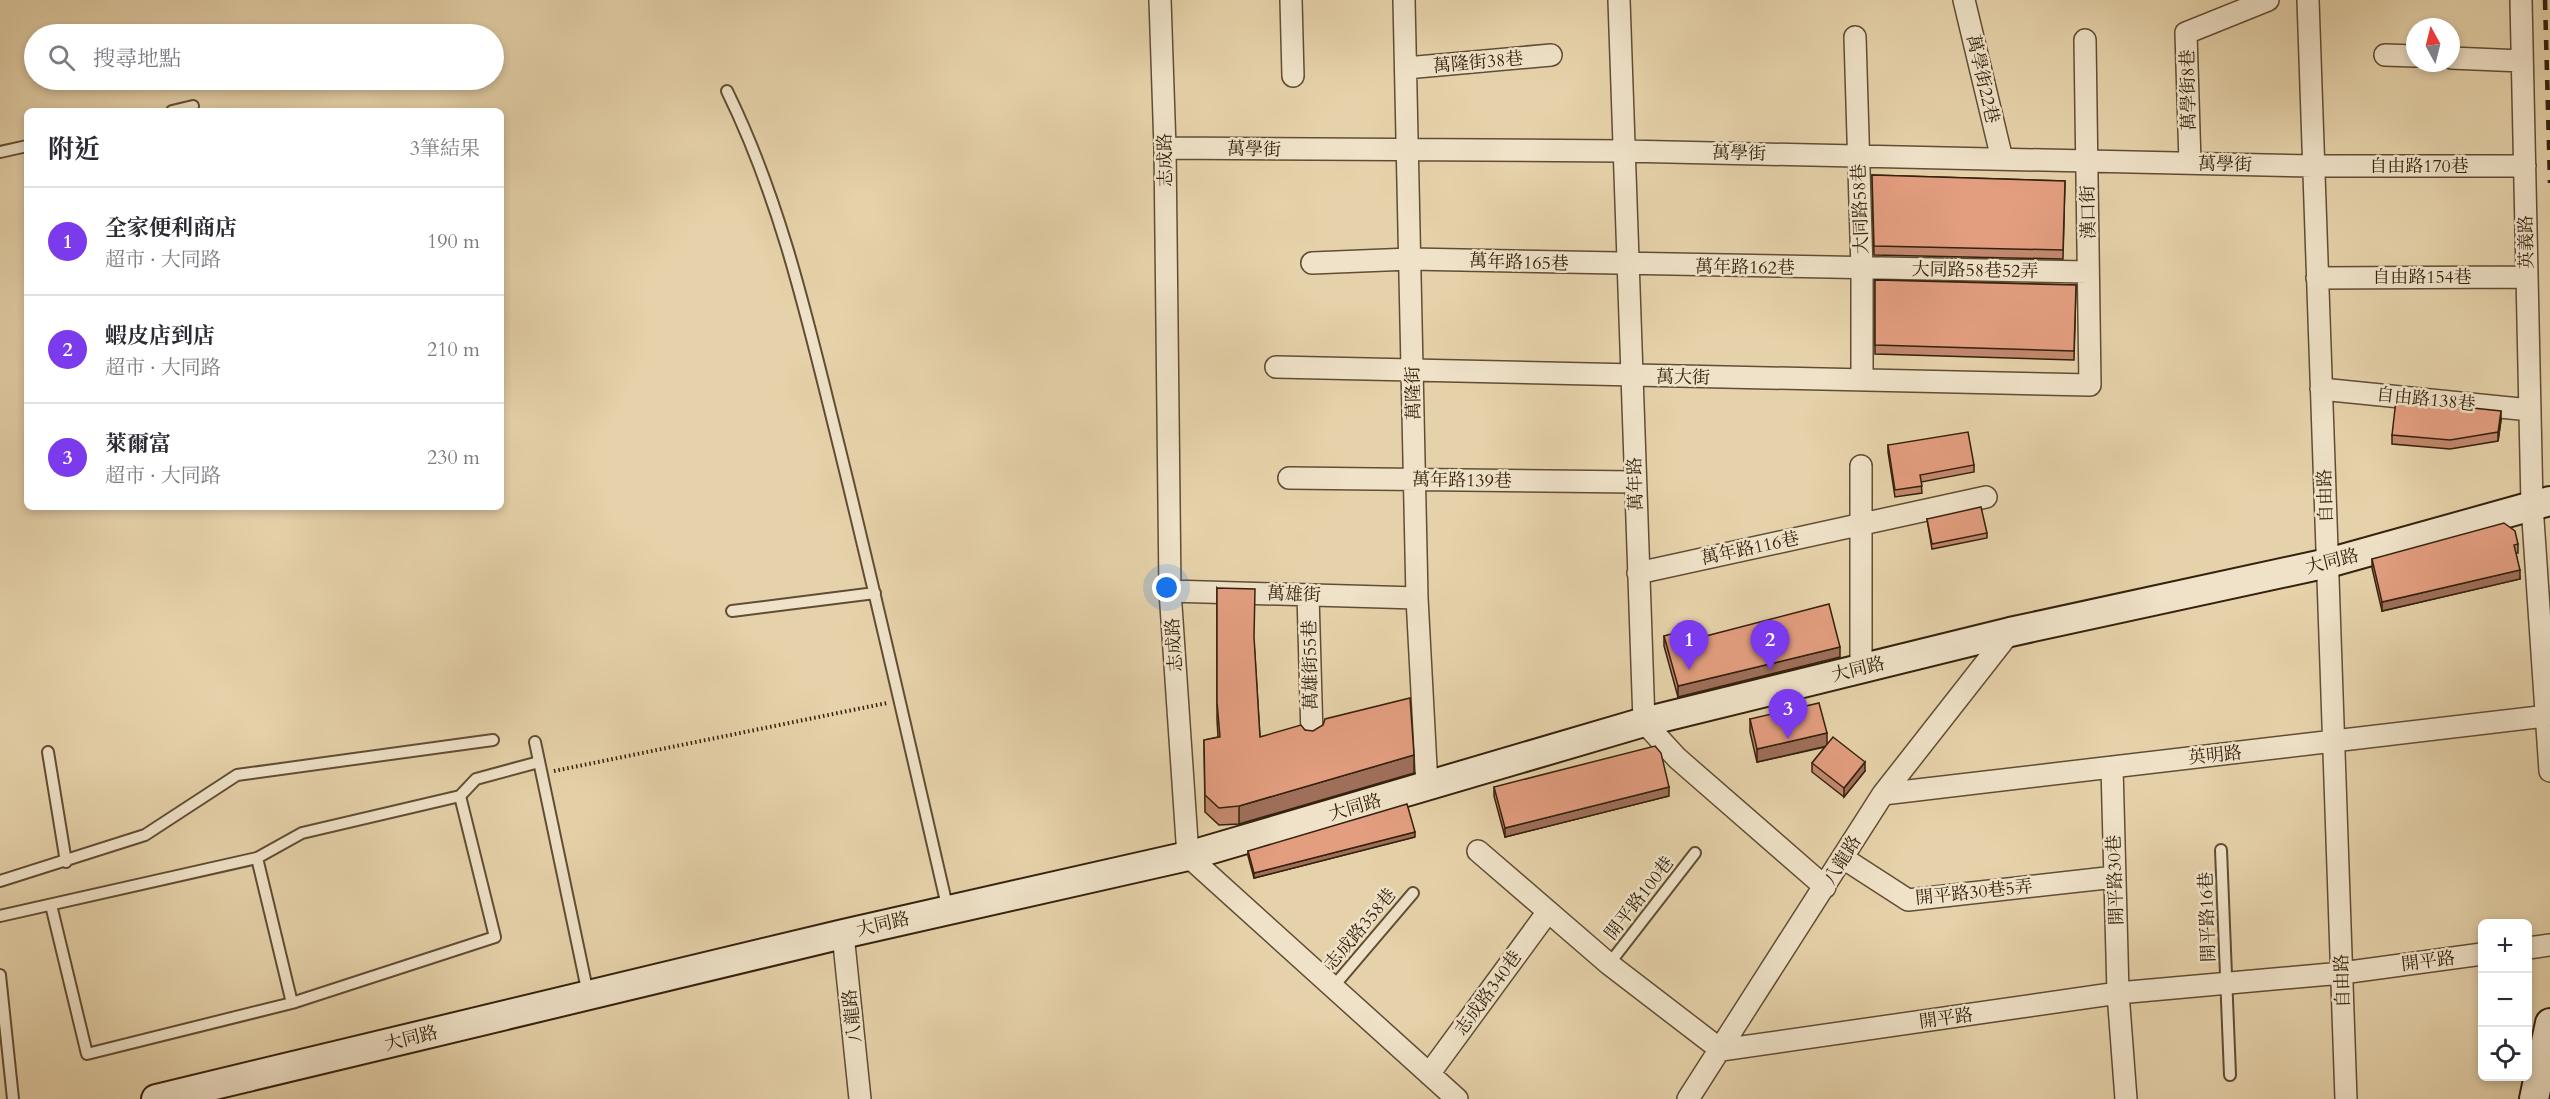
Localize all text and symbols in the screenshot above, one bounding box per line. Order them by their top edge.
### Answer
north arrow [2406,18,2460,72]
search box [24,24,504,90]
street label: 萬學街22巷 [1960,32,2005,126]
icon: search [45,41,78,74]
text: 搜尋地點 [93,44,181,74]
street label: 萬隆街38巷 [1432,46,1524,79]
street label: 萬學街8巷 [2175,49,2202,131]
text: 附近 [48,132,100,167]
street label: 志成路 [1153,133,1178,187]
text: 3筆結果 [410,135,480,162]
street label: 萬學街 [1227,137,1281,162]
street label: 萬學街 [1712,141,1766,166]
street label: 萬學街 [2198,152,2252,177]
street label: 自由路170巷 [2369,154,2469,179]
street label: 大同路58巷 [1846,163,1875,255]
street label: 漢口街 [2076,185,2101,239]
text: 全家便利商店 [105,213,237,243]
street label: 英義路 [2514,215,2539,269]
text: 1 [62,228,73,255]
text: 190 m [427,228,480,255]
text: 超市 · 大同路 [105,246,221,273]
street label: 萬年路165巷 [1469,248,1569,277]
street label: 萬年路162巷 [1695,254,1795,281]
street label: 大同路58巷52弄 [1911,257,2039,284]
street label: 自由路154巷 [2372,265,2472,290]
text: 蝦皮店到店 [105,321,215,351]
text: 2 [62,336,73,363]
text: 210 m [427,336,480,363]
text: 超市 · 大同路 [105,354,221,381]
street label: 萬大街 [1656,365,1710,390]
street label: 萬隆街 [1401,366,1426,420]
street label: 自由路138巷 [2375,382,2477,417]
text: 萊爾富 [105,429,171,459]
text: 3 [62,444,73,471]
text: 230 m [427,444,480,471]
street label: 萬年路 [1622,457,1649,511]
text: 超市 · 大同路 [105,462,221,489]
street label: 萬年路139巷 [1412,467,1512,494]
street label: 自由路 [2312,469,2339,523]
street label: 萬年路116巷 [1699,526,1801,571]
street label: 大同路 [2303,543,2361,580]
your location [1152,573,1181,602]
street label: 萬雄街 [1267,581,1321,608]
street label: 志成路 [1160,617,1189,673]
street label: 萬雄街55巷 [1297,620,1324,710]
pin: 1 [1670,620,1708,670]
pin: 2 [1750,620,1790,670]
street label: 大同路 [1829,651,1887,688]
pin: 3 [1768,690,1808,739]
street label: 英明路 [2187,740,2243,771]
street label: 大同路 [1326,788,1385,827]
street label: 八龍路 [1818,831,1867,890]
street label: 開平路30巷 [2101,834,2130,926]
street label: 開平路100巷 [1599,851,1680,945]
street label: 開平路16巷 [2193,871,2222,963]
street label: 開平路30巷5弄 [1914,874,2034,911]
street label: 志成路358巷 [1319,883,1402,976]
street label: 大同路 [854,906,912,943]
map controls [2478,919,2532,1081]
button: + [2478,919,2532,973]
street label: 志成路340巷 [1449,946,1528,1041]
street label: 開平路 [2400,946,2456,977]
street label: 自由路 [2329,954,2356,1008]
button: − [2478,973,2532,1027]
street label: 八龍路 [837,988,868,1044]
street label: 開平路 [1918,1002,1975,1035]
street label: 大同路 [382,1020,440,1057]
button: locate [2478,1027,2532,1081]

